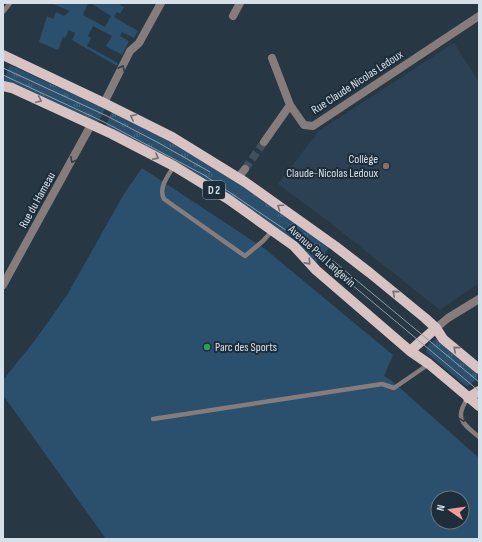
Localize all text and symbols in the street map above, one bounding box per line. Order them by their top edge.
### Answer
street label: Rue Claude Nicolas Ledoux [309,47,406,118]
one-way arrow [117,65,125,72]
one-way arrow [35,95,42,103]
one-way arrow [130,114,137,122]
one-way arrow [152,152,159,160]
place label: Collège Claude-Nicolas Ledoux [286,152,378,181]
one-way arrow [70,155,77,163]
marker: Collège Claude-Nicolas Ledoux [381,161,391,171]
street label: Rue du Hameau [16,169,59,231]
road number: D 2 [203,181,225,199]
one-way arrow [277,204,284,212]
street label: Avenue Paul Langevin [284,221,358,291]
one-way arrow [304,257,311,265]
one-way arrow [392,291,399,298]
place label: Parc des Sports [215,340,277,355]
marker: Parc des Sports [202,342,212,352]
one-way arrow [454,347,461,354]
one-way arrow [458,416,466,423]
north arrow [430,490,470,530]
text: N [434,503,448,512]

